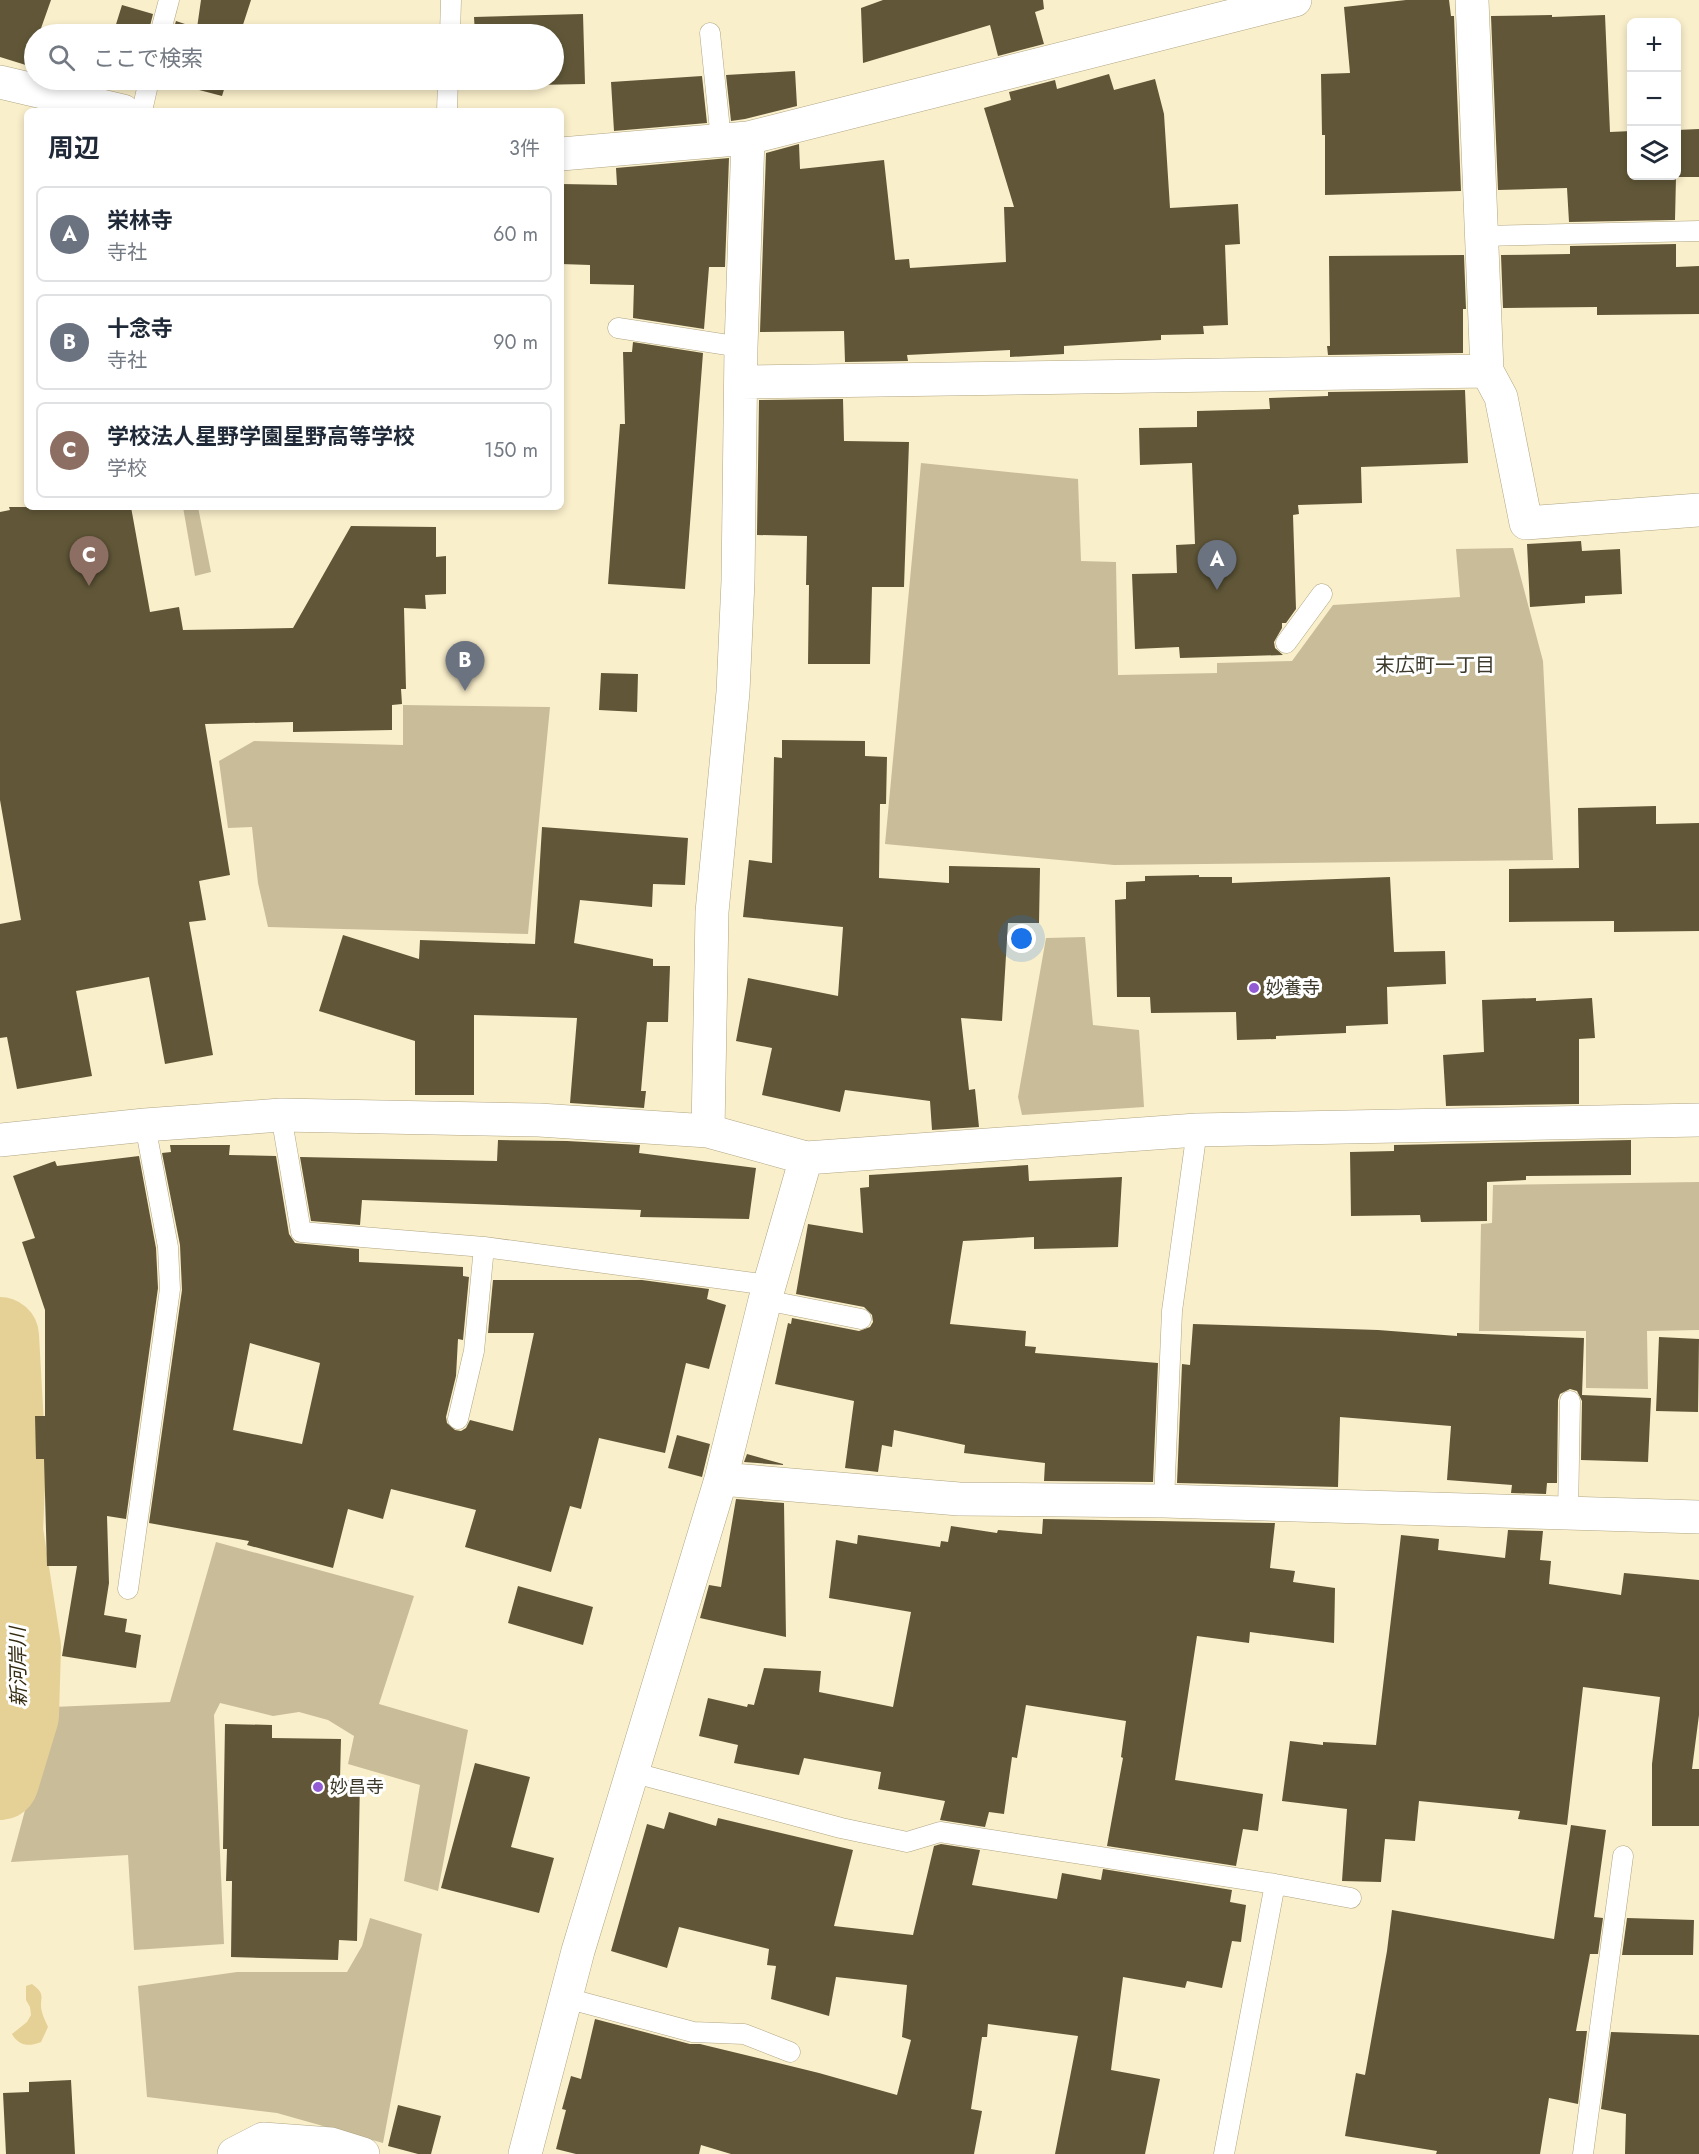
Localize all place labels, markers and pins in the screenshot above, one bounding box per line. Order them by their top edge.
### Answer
pin: C [70,536,109,586]
pin: A [1198,540,1236,590]
pin: B [446,642,484,691]
place label: 妙養寺 [1266,975,1320,1001]
marker: 妙養寺 [1247,981,1261,995]
place label: 妙昌寺 [330,1774,384,1800]
marker: 妙昌寺 [311,1780,325,1794]

